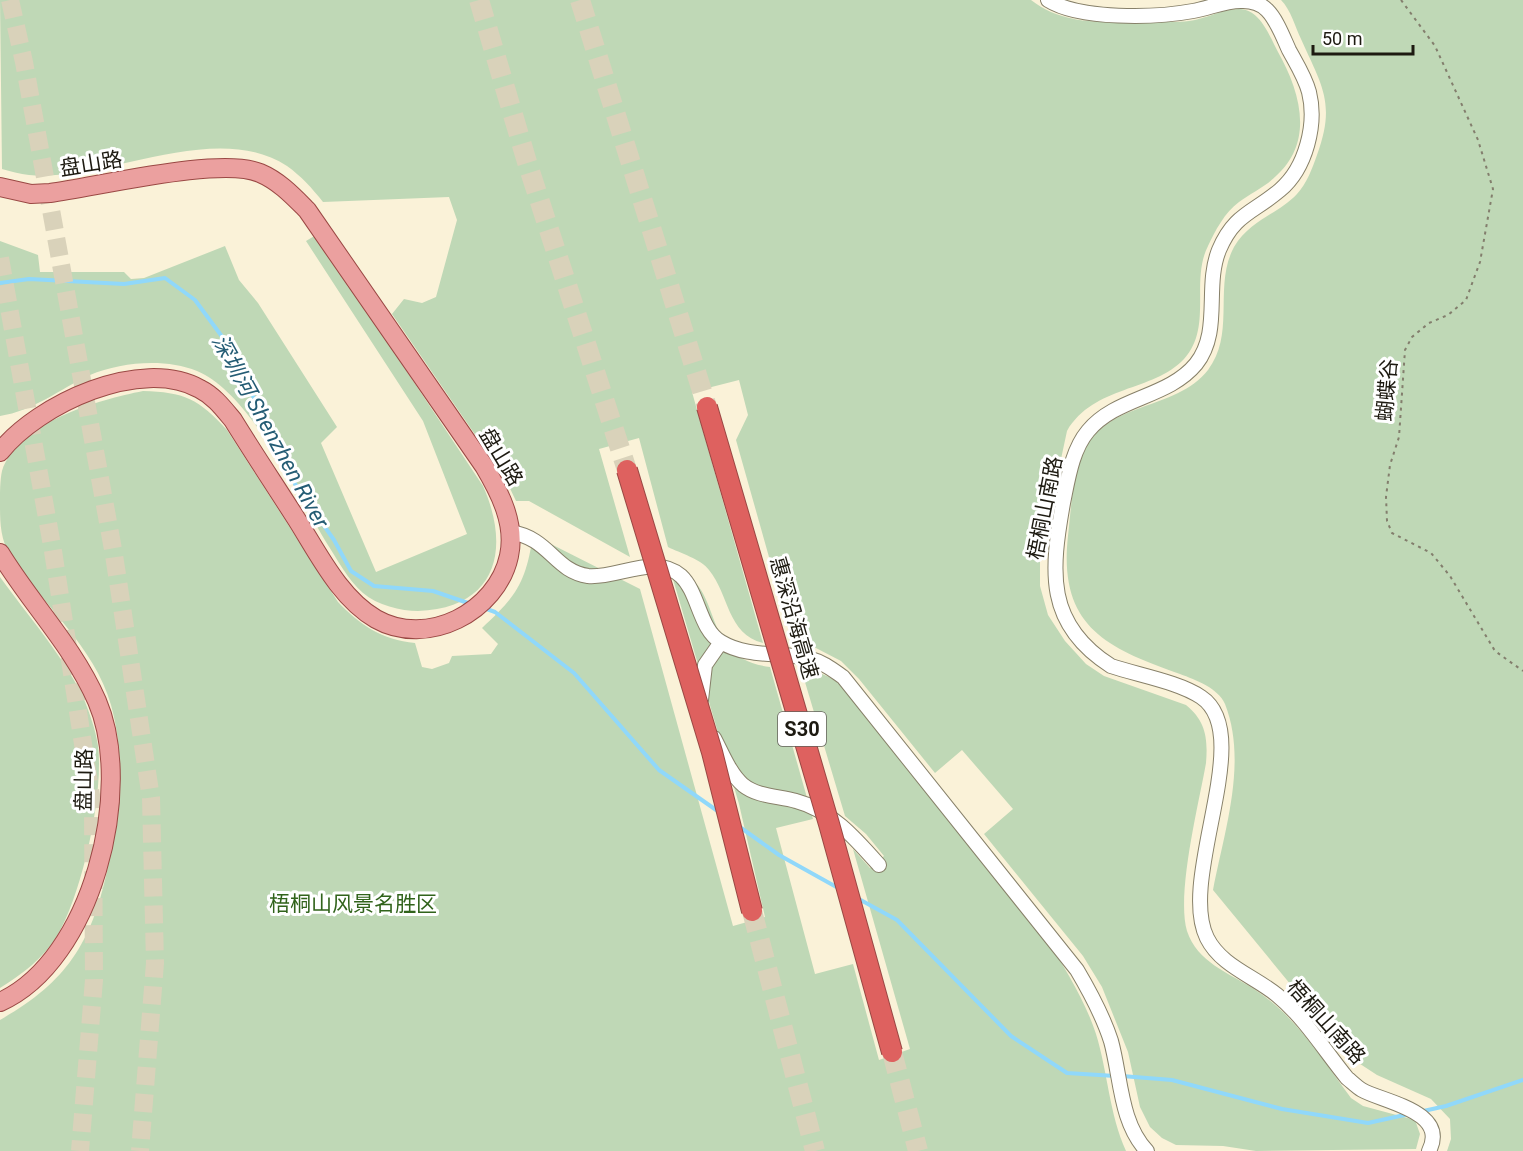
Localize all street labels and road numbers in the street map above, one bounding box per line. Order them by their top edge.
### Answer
street label: 盘山路 [58,147,124,181]
street label: 蝴蝶谷 [1372,358,1402,422]
street label: 盘山路 [474,424,528,490]
street label: 梧桐山南路 [1023,454,1067,562]
street label: 惠深沿海高速 [765,554,823,682]
road number: S30 [778,712,826,746]
street label: 盘山路 [71,748,97,812]
street label: 梧桐山南路 [1282,975,1370,1069]

